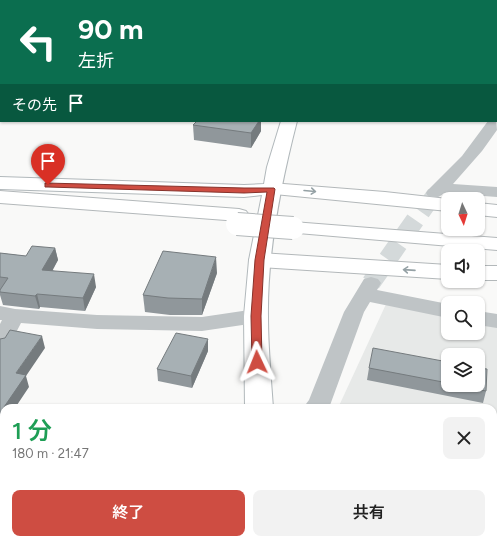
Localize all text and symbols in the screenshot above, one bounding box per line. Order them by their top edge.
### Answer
text: 90 m [78,12,143,46]
icon: left [12,16,64,68]
text: 左折 [78,50,114,72]
icon: arrive [65,92,87,114]
text: その先 [12,96,57,114]
pin [31,144,65,185]
icon: arrive [37,150,59,172]
one-way arrow [303,188,316,195]
north arrow [441,192,485,236]
map controls [441,192,485,392]
button: sound [441,244,485,288]
one-way arrow [403,266,416,273]
button: search [441,296,485,340]
position arrow [236,341,278,383]
button: layers [441,348,485,392]
text: 1 分 [12,416,52,445]
button: close [443,417,485,459]
text: 180 m · 21:47 [12,446,89,461]
button: 終了 [12,490,245,536]
button: 共有 [253,490,485,536]

